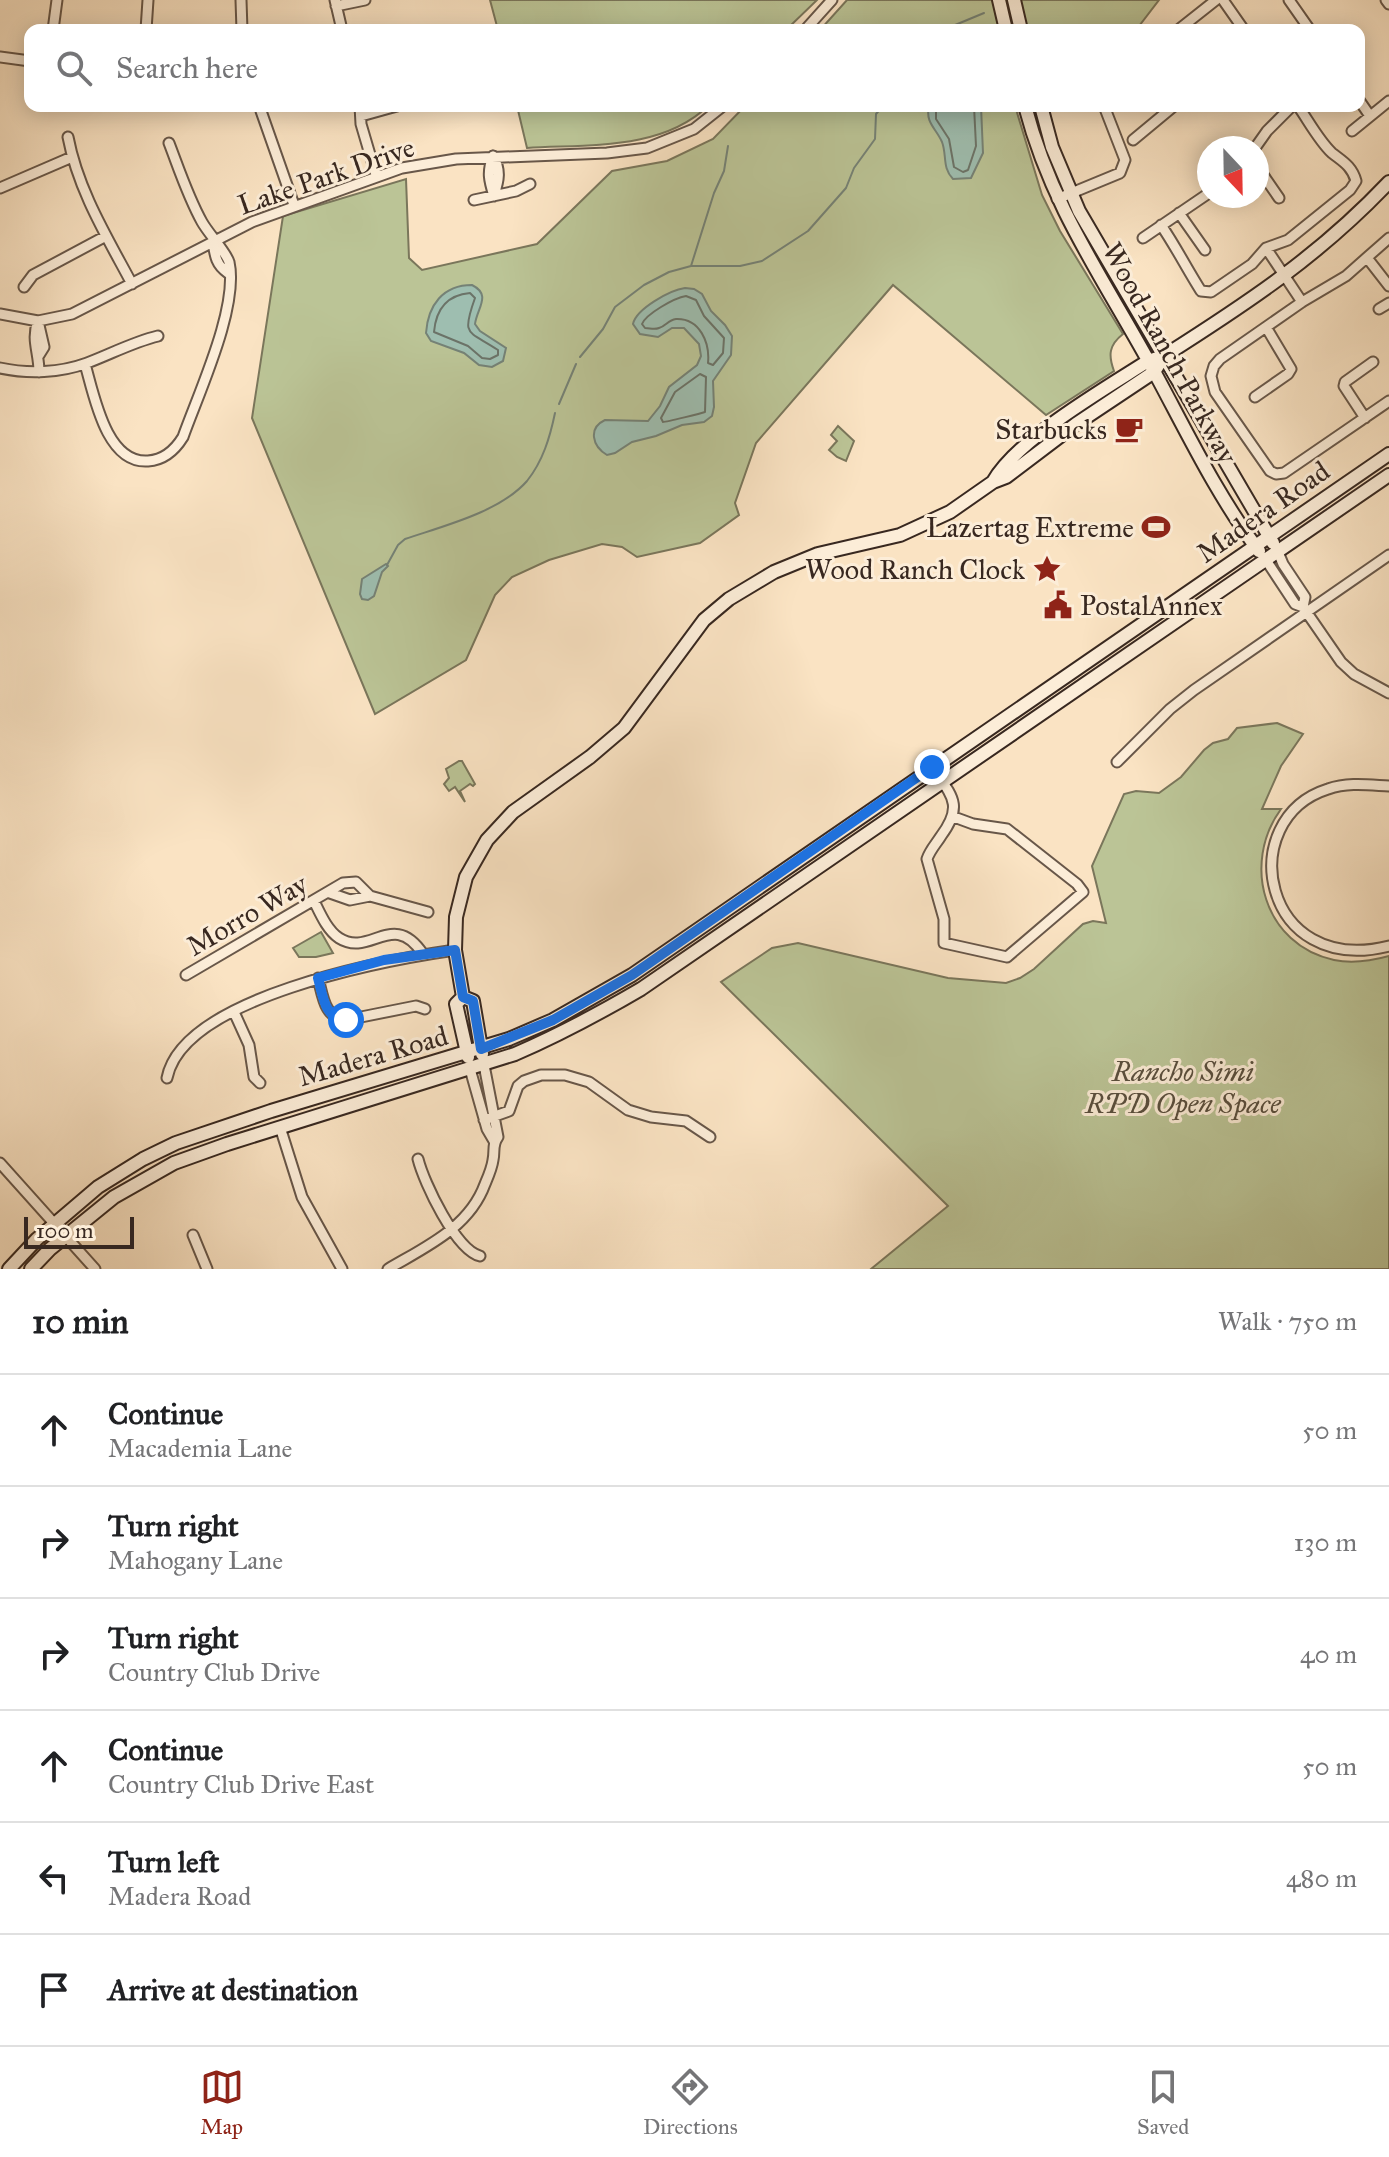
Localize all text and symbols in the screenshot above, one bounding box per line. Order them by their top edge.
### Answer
search box [24,24,1365,112]
icon: search [52,46,96,90]
text: Search here [116,50,258,86]
street label: Lake Park Drive [233,129,419,223]
north arrow [1197,136,1269,208]
street label: Wood Ranch Parkway [1095,236,1246,471]
place label: Starbucks [995,412,1107,447]
cafe icon: Starbucks [1114,414,1144,444]
street label: Madera Road [1190,453,1336,571]
place label: Lazertag Extreme [926,510,1134,545]
sports icon: Lazertag Extreme [1141,512,1171,542]
place label: Wood Ranch Clock [805,552,1025,587]
place icon: Wood Ranch Clock [1032,554,1062,584]
place label: PostalAnnex [1080,588,1223,623]
public building icon: PostalAnnex [1043,590,1073,620]
route end [914,749,950,785]
street label: Morro Way [180,866,314,964]
route start [328,1002,364,1038]
street label: Madera Road [294,1018,452,1094]
park label: Rancho Simi RPD Open Space [1084,1054,1281,1121]
scale bar [24,1213,134,1249]
text: 100 m [36,1217,93,1244]
text: 10 min [32,1301,129,1342]
text: Walk · 750 m [1218,1305,1357,1337]
text: Continue [108,1396,223,1432]
icon: ahead [32,1408,76,1452]
text: 50 m [1302,1414,1357,1446]
text: Macademia Lane [108,1432,292,1464]
text: Turn right [108,1508,239,1544]
icon: right [32,1520,76,1564]
text: 130 m [1294,1526,1357,1558]
text: Mahogany Lane [108,1544,283,1576]
text: Turn right [108,1620,239,1656]
icon: right [32,1632,76,1676]
text: 40 m [1300,1638,1357,1670]
text: Country Club Drive [108,1656,320,1688]
text: Continue [108,1732,223,1768]
icon: ahead [32,1744,76,1788]
text: 50 m [1302,1750,1357,1782]
text: Country Club Drive East [108,1768,374,1800]
text: Turn left [108,1844,219,1880]
icon: left [32,1856,76,1900]
text: 480 m [1286,1862,1357,1894]
text: Madera Road [108,1880,251,1912]
icon: arrive [32,1968,76,2012]
text: Arrive at destination [108,1972,358,2008]
tab: Map [200,2065,244,2140]
tab: Directions [643,2065,738,2140]
tab: Saved [1137,2065,1189,2140]

